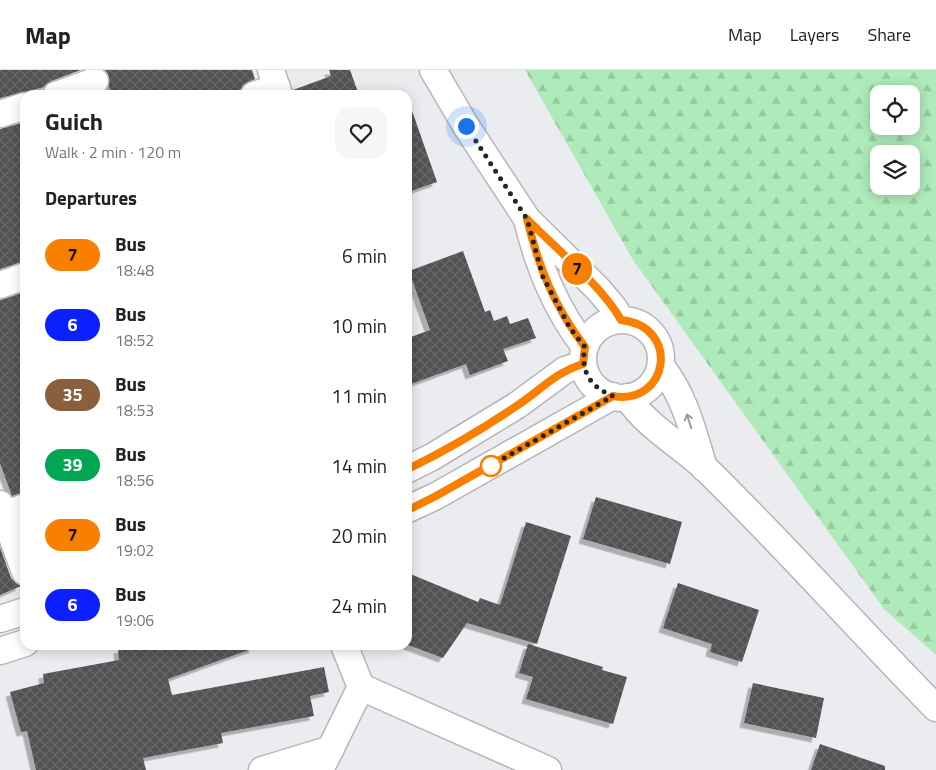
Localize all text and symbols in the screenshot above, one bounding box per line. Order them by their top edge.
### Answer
text: Map [25,17,71,53]
text: Map [728,21,762,48]
text: Layers [790,21,839,48]
text: Share [867,21,911,48]
map controls [870,85,920,195]
button: locate [870,85,920,135]
text: Guich [45,103,103,139]
button: heart [335,107,387,159]
your location [454,114,479,139]
text: Walk · 2 min · 120 m [45,140,181,164]
button: layers [870,145,920,195]
text: Departures [45,183,137,212]
text: Bus [115,229,146,258]
text: 7 [67,241,78,268]
text: 6 min [342,241,387,270]
line badge: 7 [561,253,593,285]
text: 7 [572,255,582,282]
text: 18:48 [115,258,154,282]
text: Bus [115,299,146,328]
text: 6 [67,311,78,338]
text: 10 min [331,311,387,340]
text: 18:52 [115,328,154,352]
text: Bus [115,369,146,398]
text: 35 [62,381,83,408]
text: 11 min [331,381,387,410]
text: 18:53 [115,398,154,422]
one-way arrow [684,414,694,430]
text: Bus [115,439,146,468]
text: 39 [62,451,83,478]
text: 14 min [331,451,387,480]
unlabelled marker [480,455,502,477]
text: 18:56 [115,468,154,492]
text: Bus [115,509,146,538]
text: 7 [67,521,78,548]
text: 20 min [331,521,387,550]
text: 19:02 [115,538,154,562]
text: Bus [115,579,146,608]
text: 6 [67,591,78,618]
text: 24 min [331,591,387,620]
text: 19:06 [115,608,154,632]

